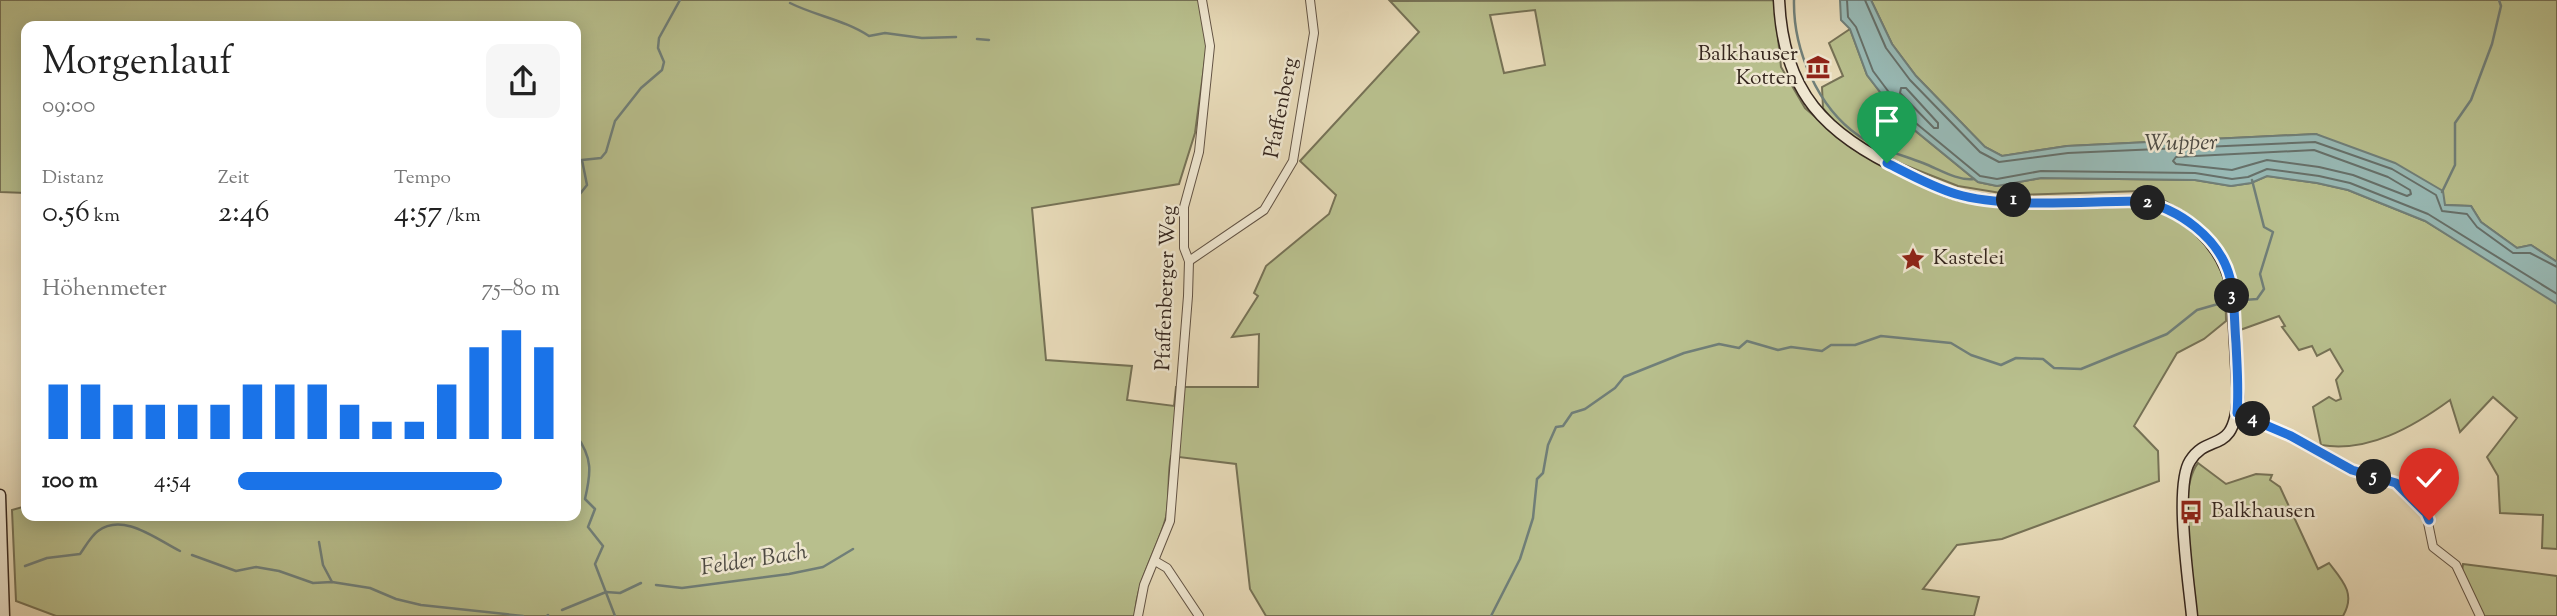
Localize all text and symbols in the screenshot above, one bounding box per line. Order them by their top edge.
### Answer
text: Morgenlauf [42,37,233,91]
place label: Balkhauser Kotten [1698,40,1798,94]
button: share [486,44,560,118]
museum icon: Balkhauser Kotten [1804,53,1832,81]
street label: Pfaffenberg [1258,55,1306,161]
text: 09:00 [42,90,95,123]
pin [1857,91,1917,163]
icon: arrive [1868,102,1906,140]
water label: Wupper [2144,127,2218,161]
text: Distanz [42,165,104,192]
text: Zeit [218,165,249,192]
text: Tempo [394,165,451,192]
pin: 1 [1996,182,2032,218]
text: 1 [2010,186,2017,213]
pin: 2 [2130,186,2166,220]
text: 2 [2143,189,2152,216]
text: 0.56 [42,192,90,235]
text: 2:46 [218,192,270,235]
text: 4:57 [394,192,442,235]
text: km [90,203,120,230]
text: /km [442,203,481,230]
street label: Pfaffenberger Weg [1149,205,1185,371]
place label: Kastelei [1933,244,2004,274]
place icon: Kastelei [1899,245,1927,273]
text: Höhenmeter [42,273,167,306]
text: 75–80 m [482,273,560,306]
pin: 3 [2214,278,2250,314]
text: 3 [2228,282,2235,309]
pin: 4 [2236,402,2270,436]
text: 4 [2248,405,2257,432]
pin [2399,448,2459,520]
icon: check [2410,459,2448,497]
pin: 5 [2356,460,2392,494]
text: 5 [2370,463,2377,490]
text: 100 m [42,465,98,498]
text: 4:54 [154,465,191,498]
place label: Balkhausen [2211,497,2316,527]
bus stop icon: Balkhausen [2177,498,2205,526]
water label: Felder Bach [698,536,810,586]

